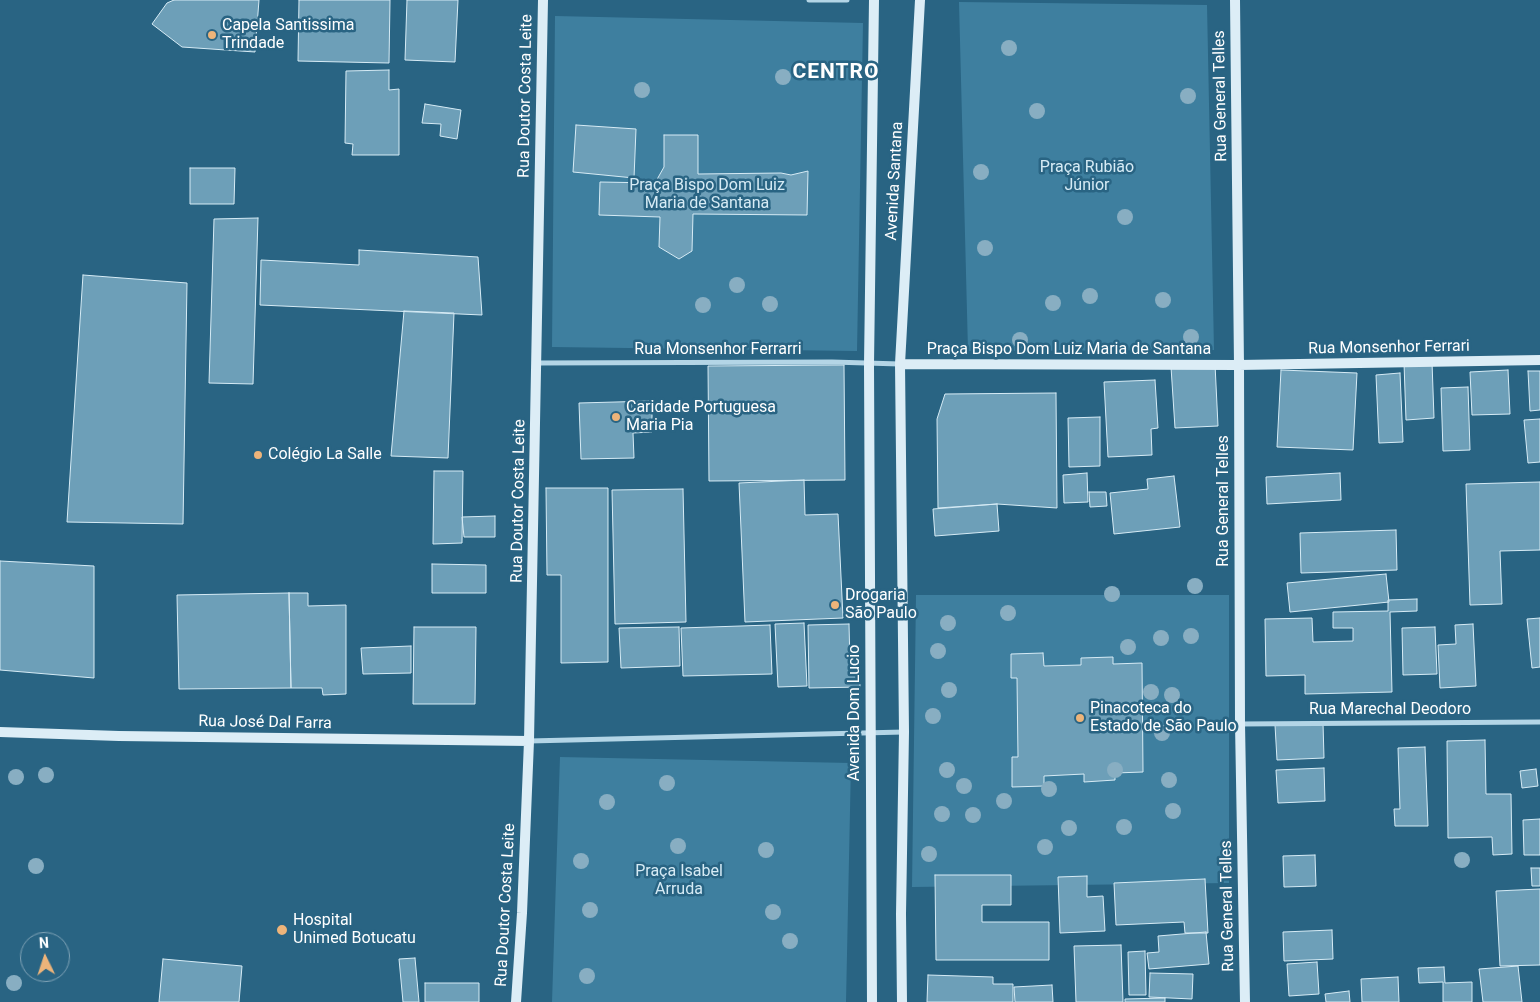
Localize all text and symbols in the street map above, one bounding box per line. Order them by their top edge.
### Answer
street label: Rua Doutor Costa Leite [515,14,537,178]
place label: Capela Santissima Trindade [222,16,354,54]
marker: Capela Santissima Trindade [206,29,218,41]
street label: Rua General Telles [1210,30,1232,162]
district label: CENTRO [792,60,880,86]
street label: Avenida Santana [882,121,908,241]
park label: Praça Rubião Júnior [1040,158,1134,196]
park label: Praça Bispo Dom Luiz Maria de Santana [629,176,785,214]
street label: Rua Monsenhor Ferrari [1308,337,1470,359]
street label: Rua Monsenhor Ferrarri [634,340,802,360]
street label: Praça Bispo Dom Luiz Maria de Santana [927,340,1211,360]
place label: Caridade Portuguesa Maria Pia [626,398,776,436]
marker: Caridade Portuguesa Maria Pia [610,411,622,423]
street label: Rua Doutor Costa Leite [508,419,530,583]
street label: Rua General Telles [1214,435,1234,567]
place label: Colégio La Salle [268,445,382,465]
marker: Colégio La Salle [252,449,264,461]
place label: Drogaria São Paulo [845,586,917,624]
marker: Drogaria São Paulo [829,599,841,611]
street label: Avenida Dom Lucio [845,645,865,781]
place label: Pinacoteca do Estado de São Paulo [1090,699,1237,737]
street label: Rua Marechal Deodoro [1309,700,1471,720]
street label: Rua José Dal Farra [198,712,332,734]
marker: Pinacoteca do Estado de São Paulo [1074,712,1086,724]
street label: Rua Doutor Costa Leite [492,823,520,987]
street label: Rua General Telles [1217,840,1239,972]
park label: Praça Isabel Arruda [635,862,723,900]
place label: Hospital Unimed Botucatu [293,911,416,949]
marker: Hospital Unimed Botucatu [275,923,289,937]
north arrow [20,932,70,982]
text: N [39,935,50,951]

